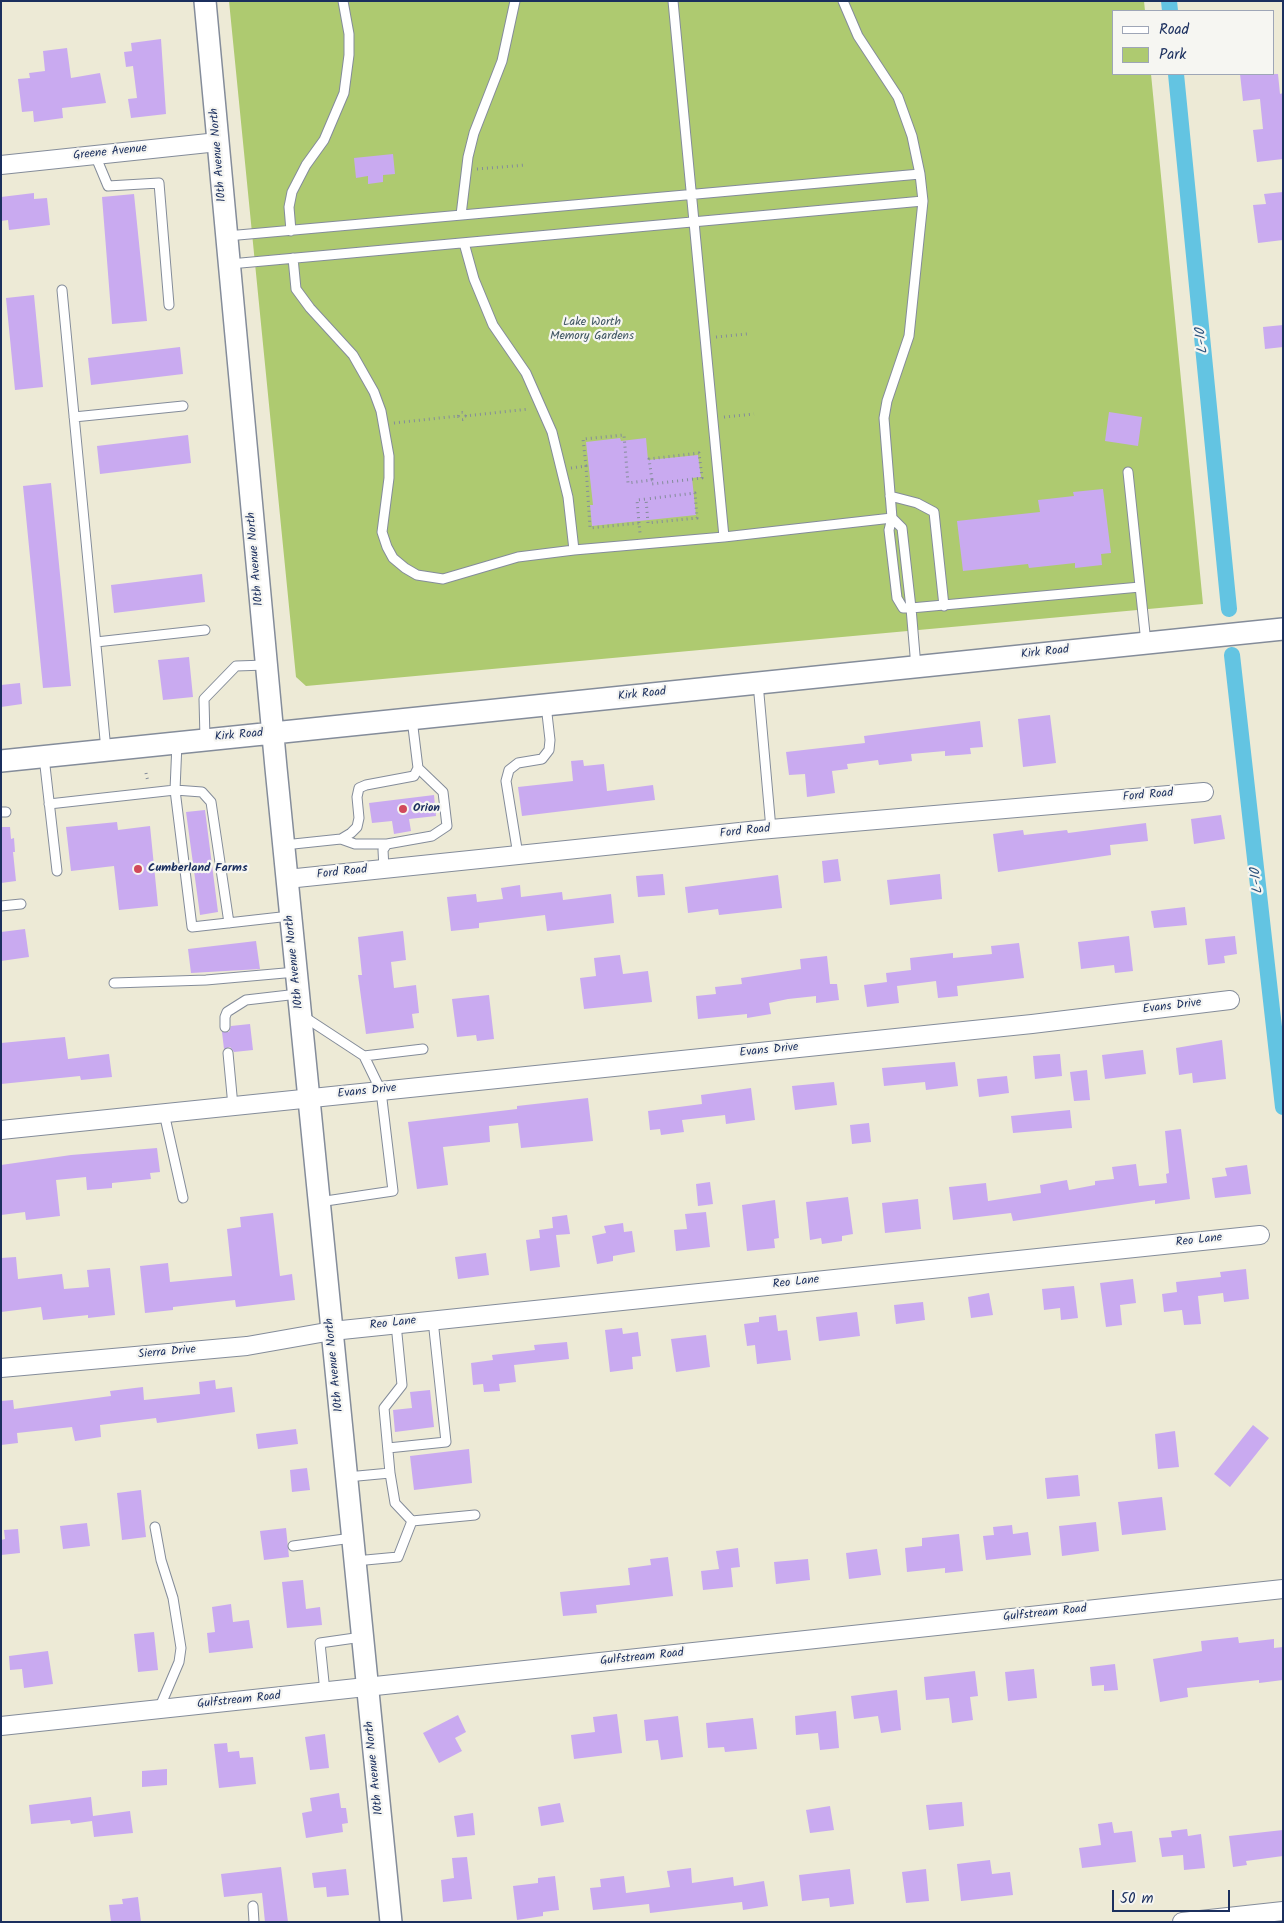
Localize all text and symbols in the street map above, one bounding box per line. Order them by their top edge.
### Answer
legend [1112,10,1274,75]
text: Road [1159,18,1189,42]
text: Park [1159,43,1186,67]
street label: 10th Avenue North [208,107,230,203]
street label: Greene Avenue [72,142,148,164]
park label: Lake Worth Memory Gardens [550,316,634,344]
water label: L-10 [1193,327,1213,355]
street label: 10th Avenue North [245,511,267,607]
street label: Kirk Road [1020,643,1070,663]
street label: Kirk Road [617,685,667,705]
street label: Kirk Road [214,727,264,745]
street label: Ford Road [1122,787,1174,805]
place label: Orion [413,802,440,816]
marker: Orion [397,803,409,815]
street label: Ford Road [719,822,771,842]
place label: Cumberland Farms [148,862,248,876]
marker: Cumberland Farms [132,863,144,875]
street label: Ford Road [316,863,368,883]
water label: L-10 [1248,867,1268,895]
street label: 10th Avenue North [283,914,307,1010]
street label: Evans Drive [1142,996,1202,1018]
street label: Evans Drive [739,1041,799,1061]
street label: Evans Drive [337,1082,397,1102]
street label: Reo Lane [1175,1231,1223,1251]
street label: Reo Lane [772,1273,820,1293]
street label: Reo Lane [369,1314,417,1334]
street label: 10th Avenue North [323,1317,347,1413]
street label: Sierra Drive [137,1343,197,1363]
street label: Gulfstream Road [1003,1602,1087,1626]
street label: Gulfstream Road [600,1646,684,1670]
street label: Gulfstream Road [197,1689,281,1713]
street label: 10th Avenue North [363,1720,387,1816]
scale bar [1114,1880,1232,1912]
text: 50 m [1120,1887,1154,1911]

